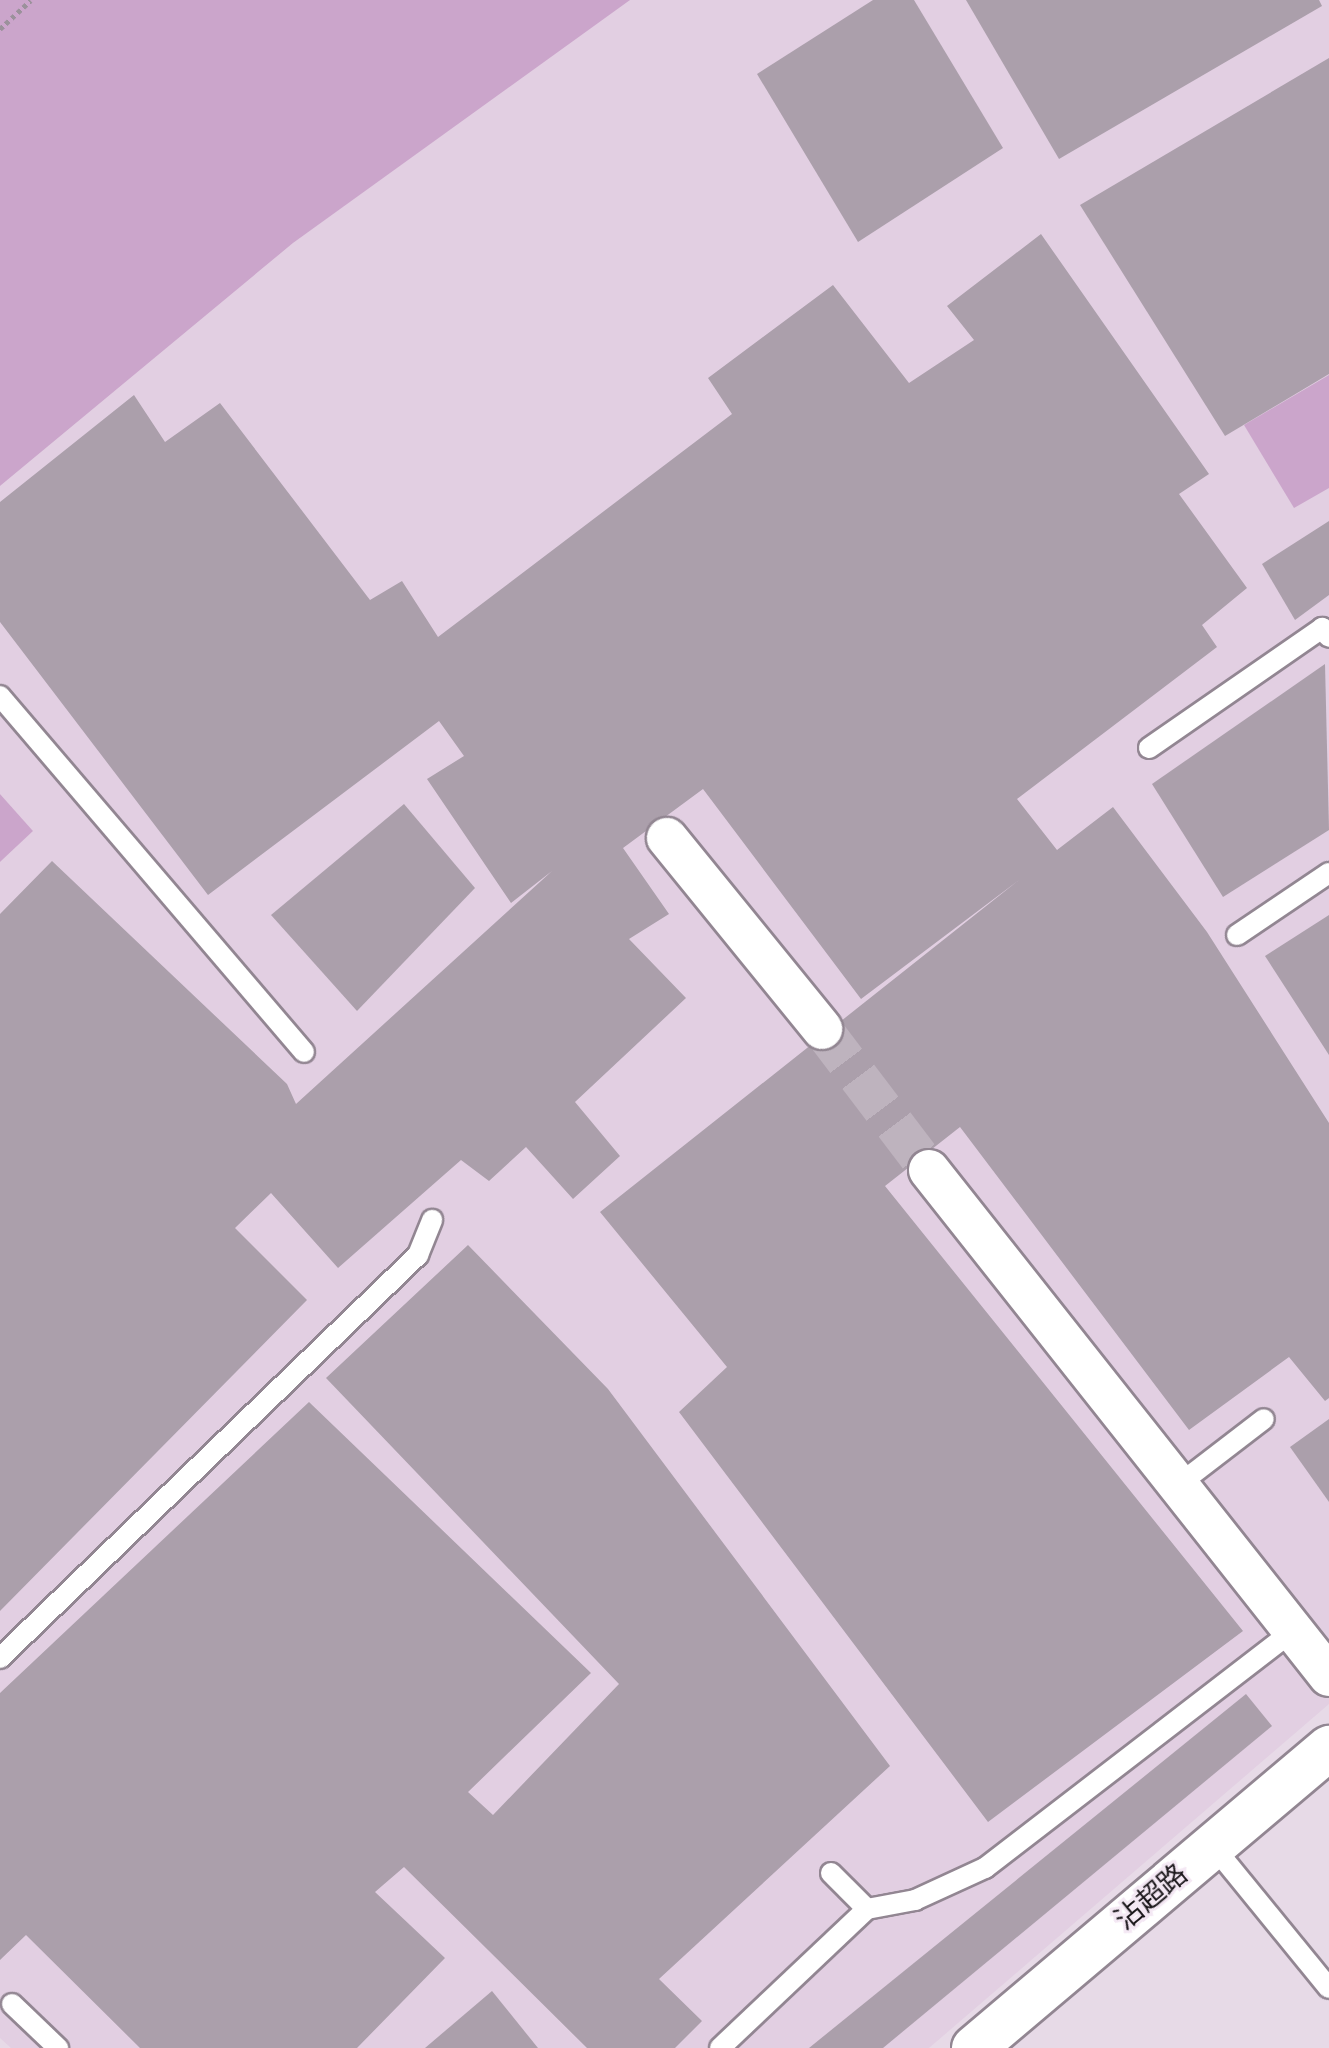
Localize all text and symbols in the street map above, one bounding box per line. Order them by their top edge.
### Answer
street label: 沾超路 [1109,1858,1195,1938]

